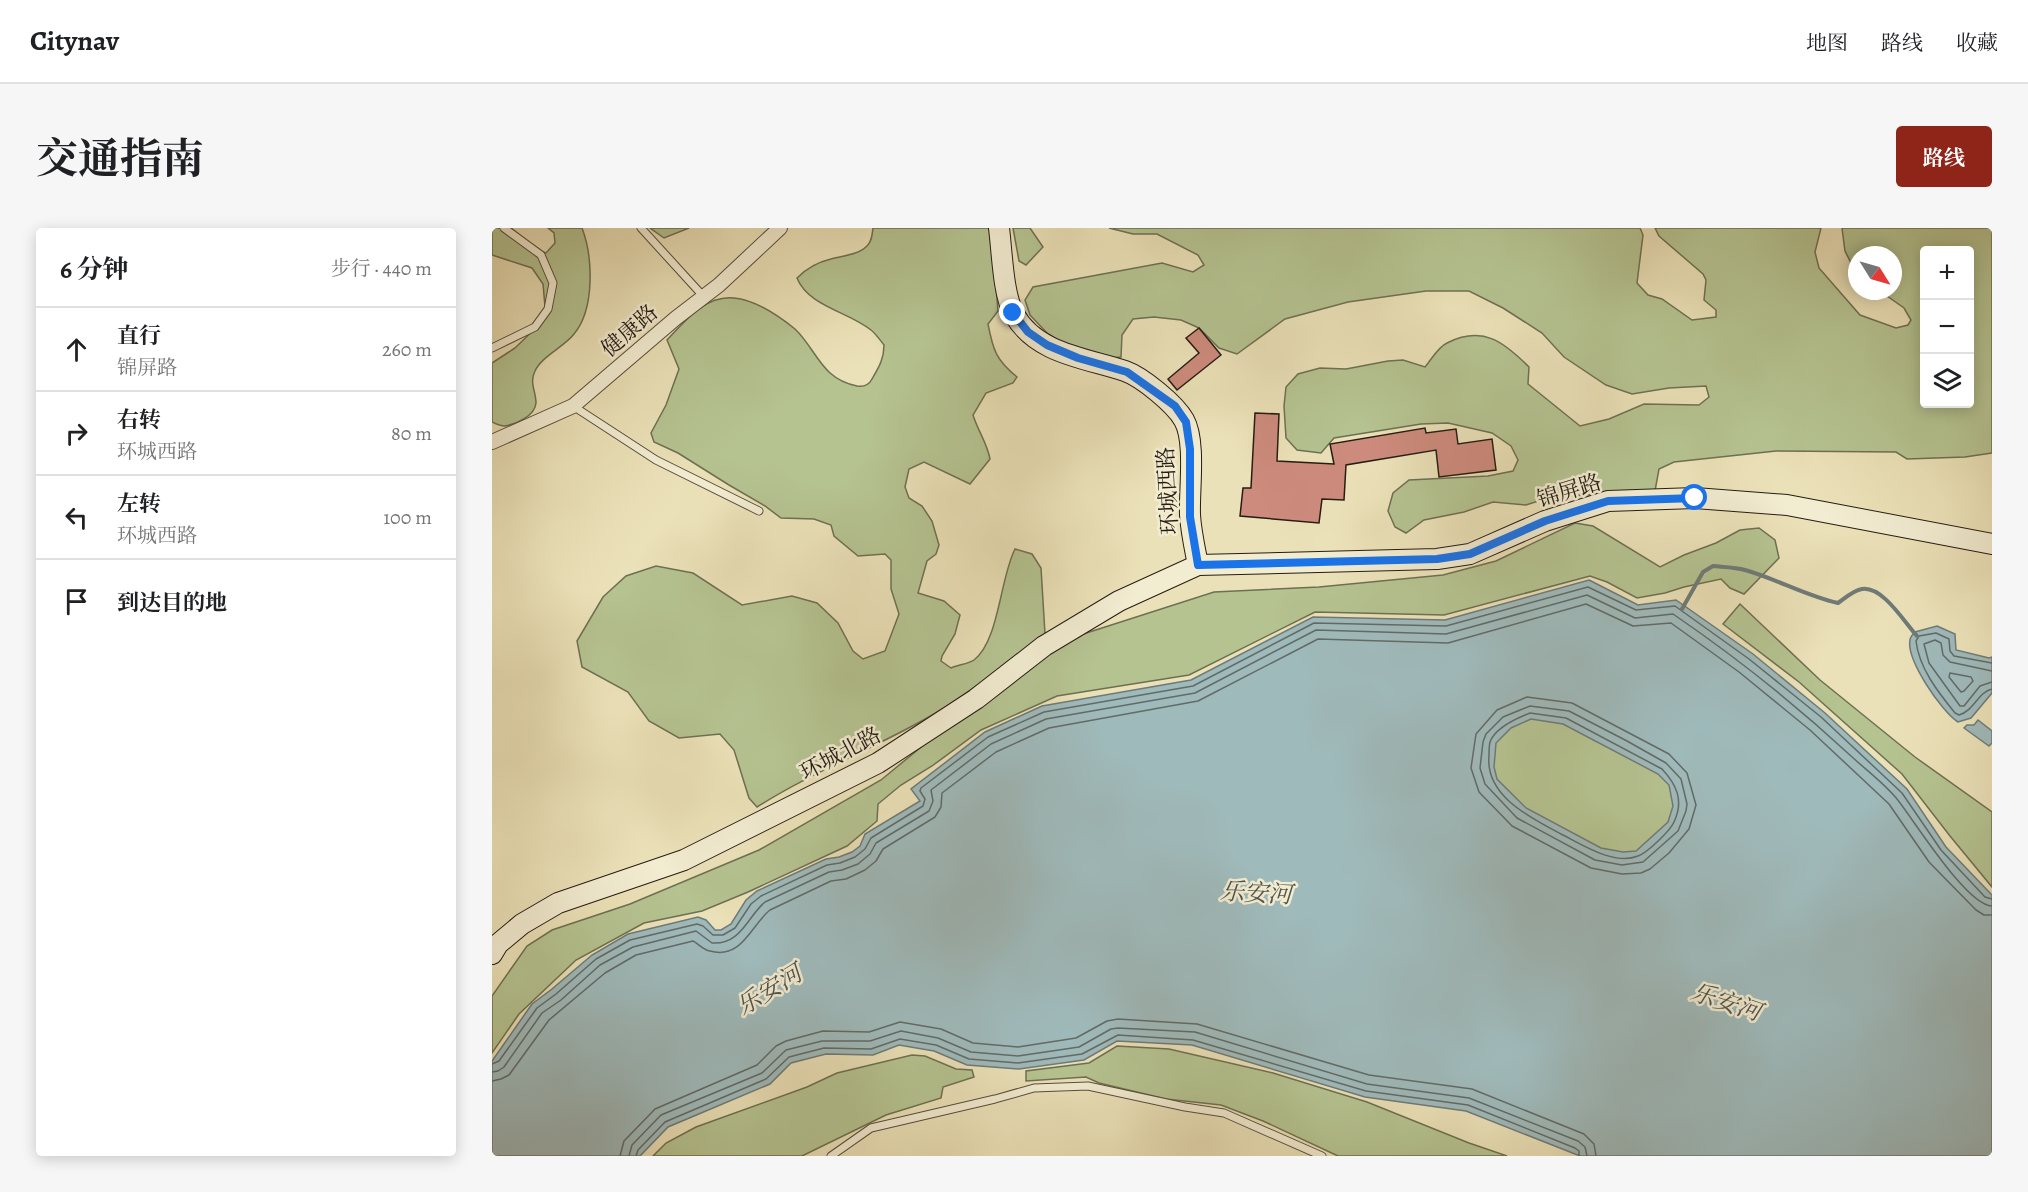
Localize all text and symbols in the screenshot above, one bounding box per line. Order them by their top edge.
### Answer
text: Citynav [30,22,119,60]
text: 地图 [1806,29,1848,57]
text: 路线 [1881,29,1923,57]
text: 收藏 [1956,29,1998,57]
button: 路线 [1896,126,1992,187]
text: 交通指南 [36,130,204,187]
north arrow [1848,246,1902,300]
map controls [1920,246,1974,408]
button: + [1920,246,1974,300]
text: 6 分钟 [60,252,129,287]
text: 步行 · 440 m [331,255,432,282]
street label: 健康路 [595,298,664,364]
route end [999,299,1025,325]
button: − [1920,300,1974,354]
text: 直行 [117,321,161,351]
icon: ahead [60,333,93,366]
text: 260 m [382,336,432,363]
text: 锦屏路 [117,354,177,381]
button: layers [1920,354,1974,408]
text: 右转 [117,405,161,435]
icon: right [60,417,93,450]
text: 80 m [391,420,432,447]
text: 环城西路 [117,438,197,465]
street label: 环城西路 [1151,446,1185,536]
street label: 锦屏路 [1533,467,1605,515]
route start [1681,484,1707,510]
text: 左转 [117,489,161,519]
icon: left [60,501,93,534]
text: 100 m [383,504,432,531]
text: 环城西路 [117,522,197,549]
icon: arrive [60,585,93,618]
text: 到达目的地 [117,588,227,618]
street label: 环城北路 [795,720,886,788]
water label: 乐安河 [1219,875,1297,911]
water label: 乐安河 [730,955,811,1023]
water label: 乐安河 [1687,976,1769,1030]

